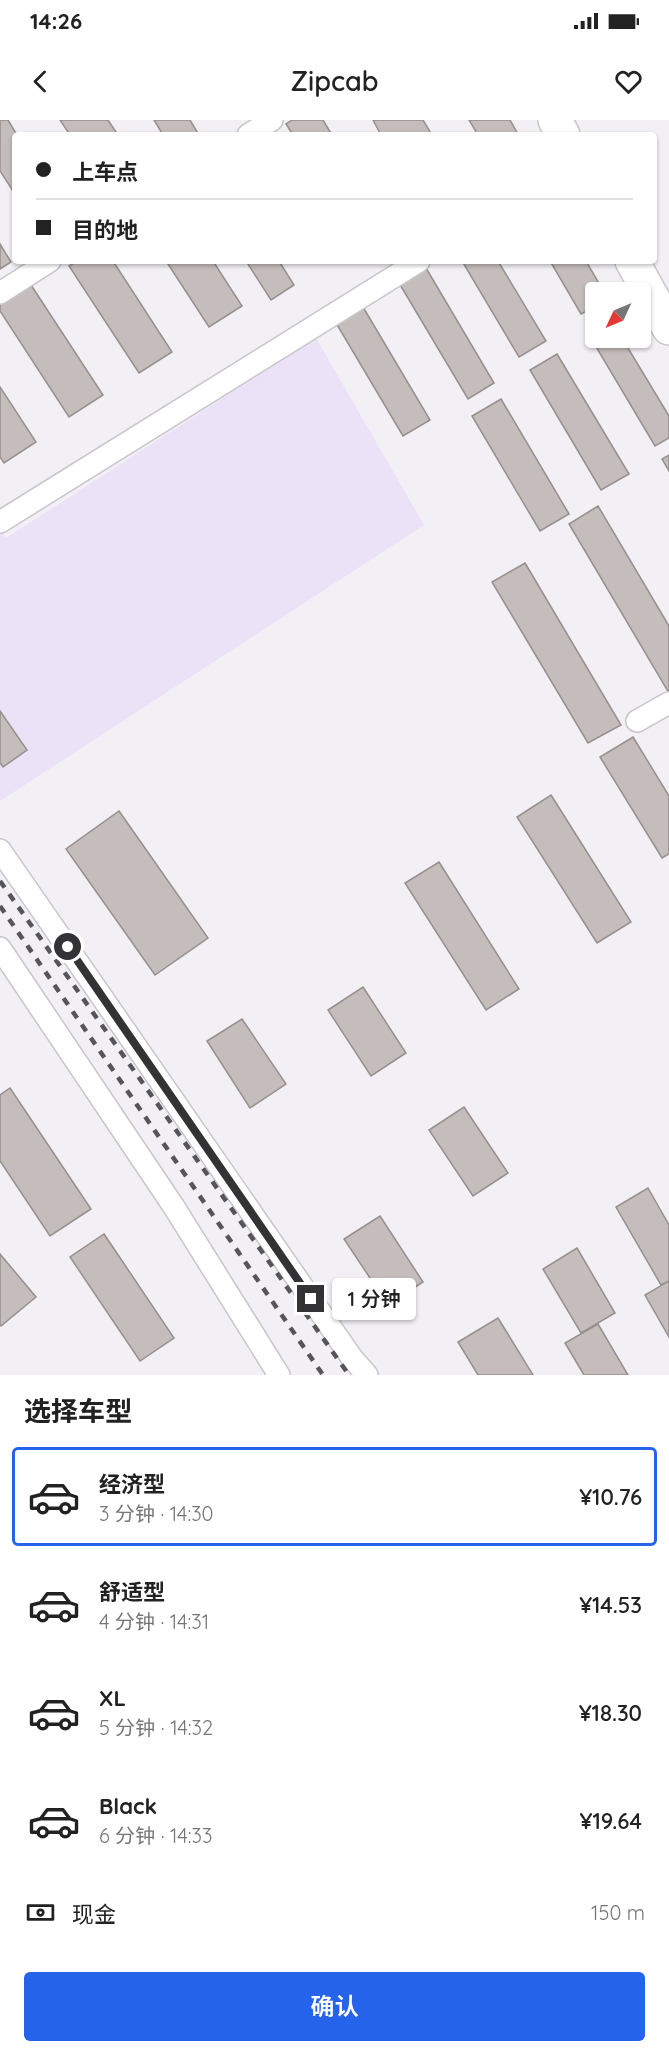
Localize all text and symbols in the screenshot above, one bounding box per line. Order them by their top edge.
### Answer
text: 14:26 [30,7,82,35]
text: Zipcab [291,64,378,98]
icon: back [24,65,57,98]
icon: heart [612,65,645,98]
text: 上车点 [72,158,138,186]
text: 目的地 [72,216,138,244]
north arrow [585,282,651,348]
map controls [585,282,651,348]
route start [54,933,81,960]
callout: 1 分钟 [332,1278,416,1320]
route end [297,1285,324,1312]
text: 1 分钟 [347,1286,401,1311]
text: 选择车型 [24,1394,132,1428]
icon: car [27,1470,81,1524]
text: 经济型 [99,1470,165,1498]
text: ¥10.76 [579,1483,642,1511]
text: 3 分钟 · 14:30 [99,1501,214,1526]
icon: car [27,1578,81,1632]
text: 舒适型 [99,1578,165,1606]
text: ¥14.53 [579,1591,642,1619]
text: 4 分钟 · 14:31 [99,1609,209,1634]
text: XL [99,1684,126,1712]
icon: car [27,1686,81,1740]
text: ¥18.30 [579,1699,642,1727]
text: 5 分钟 · 14:32 [99,1715,213,1740]
text: Black [99,1792,157,1820]
icon: car [27,1794,81,1848]
text: ¥19.64 [580,1807,642,1835]
text: 6 分钟 · 14:33 [99,1823,212,1848]
icon: cash [24,1896,57,1929]
text: 现金 [72,1900,116,1928]
text: 150 m [591,1900,645,1925]
button: 确认 [24,1972,645,2041]

